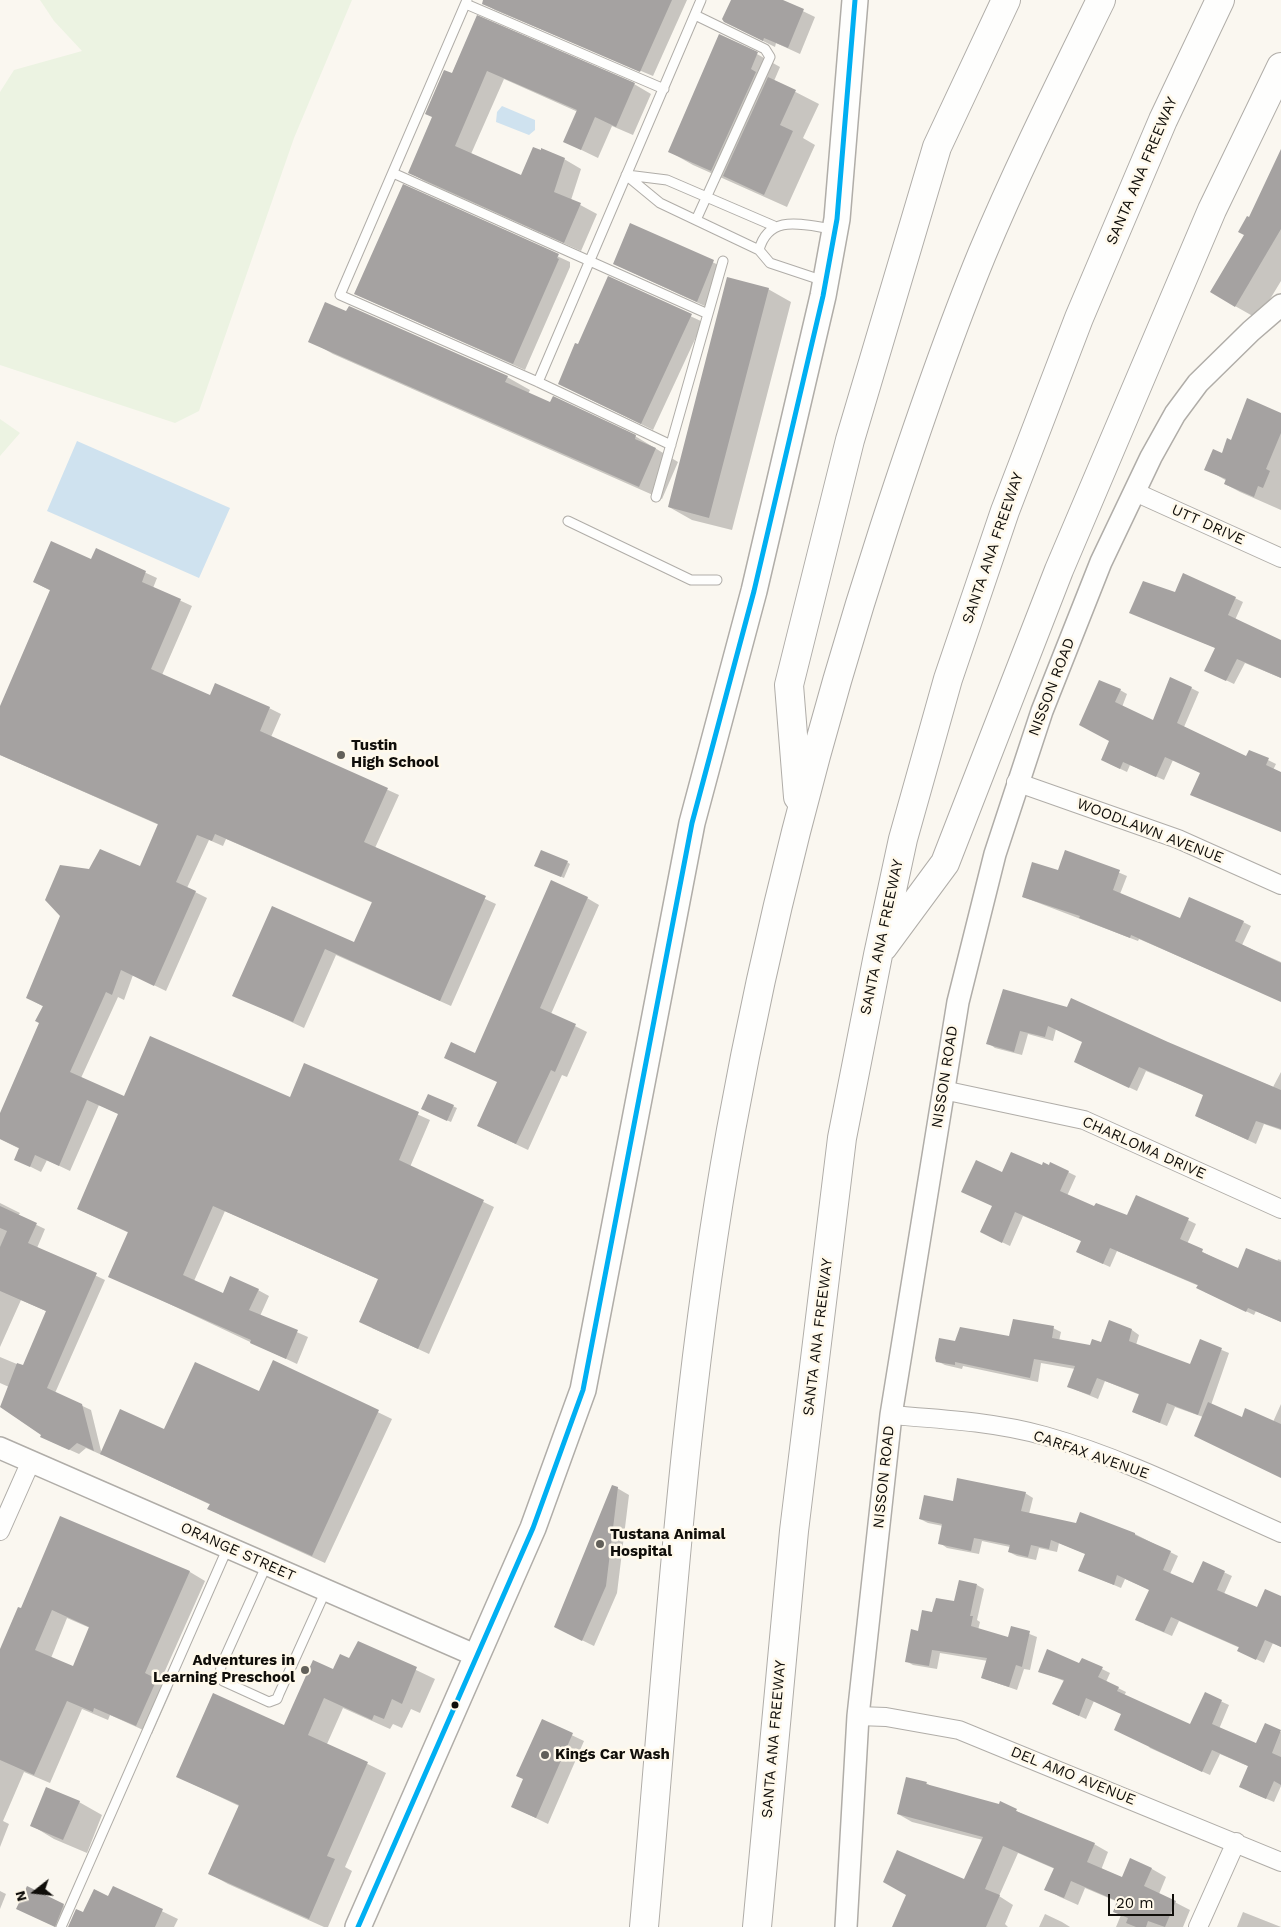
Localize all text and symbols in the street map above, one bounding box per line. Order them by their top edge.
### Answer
street label: SANTA ANA FREEWAY [1103,94,1181,248]
street label: SANTA ANA FREEWAY [959,470,1027,626]
street label: UTT DRIVE [1169,501,1247,549]
street label: NISSON ROAD [1025,635,1079,739]
place label: Tustin High School [351,737,439,772]
marker: Tustin High School [335,749,347,761]
street label: WOODLAWN AVENUE [1074,795,1226,867]
street label: SANTA ANA FREEWAY [857,858,907,1016]
street label: NISSON ROAD [928,1024,962,1130]
street label: CHARLOMA DRIVE [1079,1113,1209,1183]
street label: SANTA ANA FREEWAY [799,1257,837,1417]
street label: NISSON ROAD [870,1425,898,1529]
street label: CARFAX AVENUE [1031,1427,1151,1483]
street label: ORANGE STREET [178,1519,298,1585]
place label: Tustana Animal Hospital [610,1526,725,1561]
marker: Tustana Animal Hospital [594,1538,606,1550]
place label: Adventures in Learning Preschool [153,1652,295,1687]
street label: SANTA ANA FREEWAY [758,1659,790,1819]
marker: Adventures in Learning Preschool [299,1664,311,1676]
unlabelled marker [450,1700,460,1710]
street label: DEL AMO AVENUE [1008,1743,1138,1809]
place label: Kings Car Wash [555,1746,670,1764]
marker: Kings Car Wash [539,1749,551,1761]
north arrow [10,1867,60,1917]
scale bar [1111,1884,1177,1916]
text: N [11,1889,30,1903]
text: 20 m [1116,1894,1154,1912]

